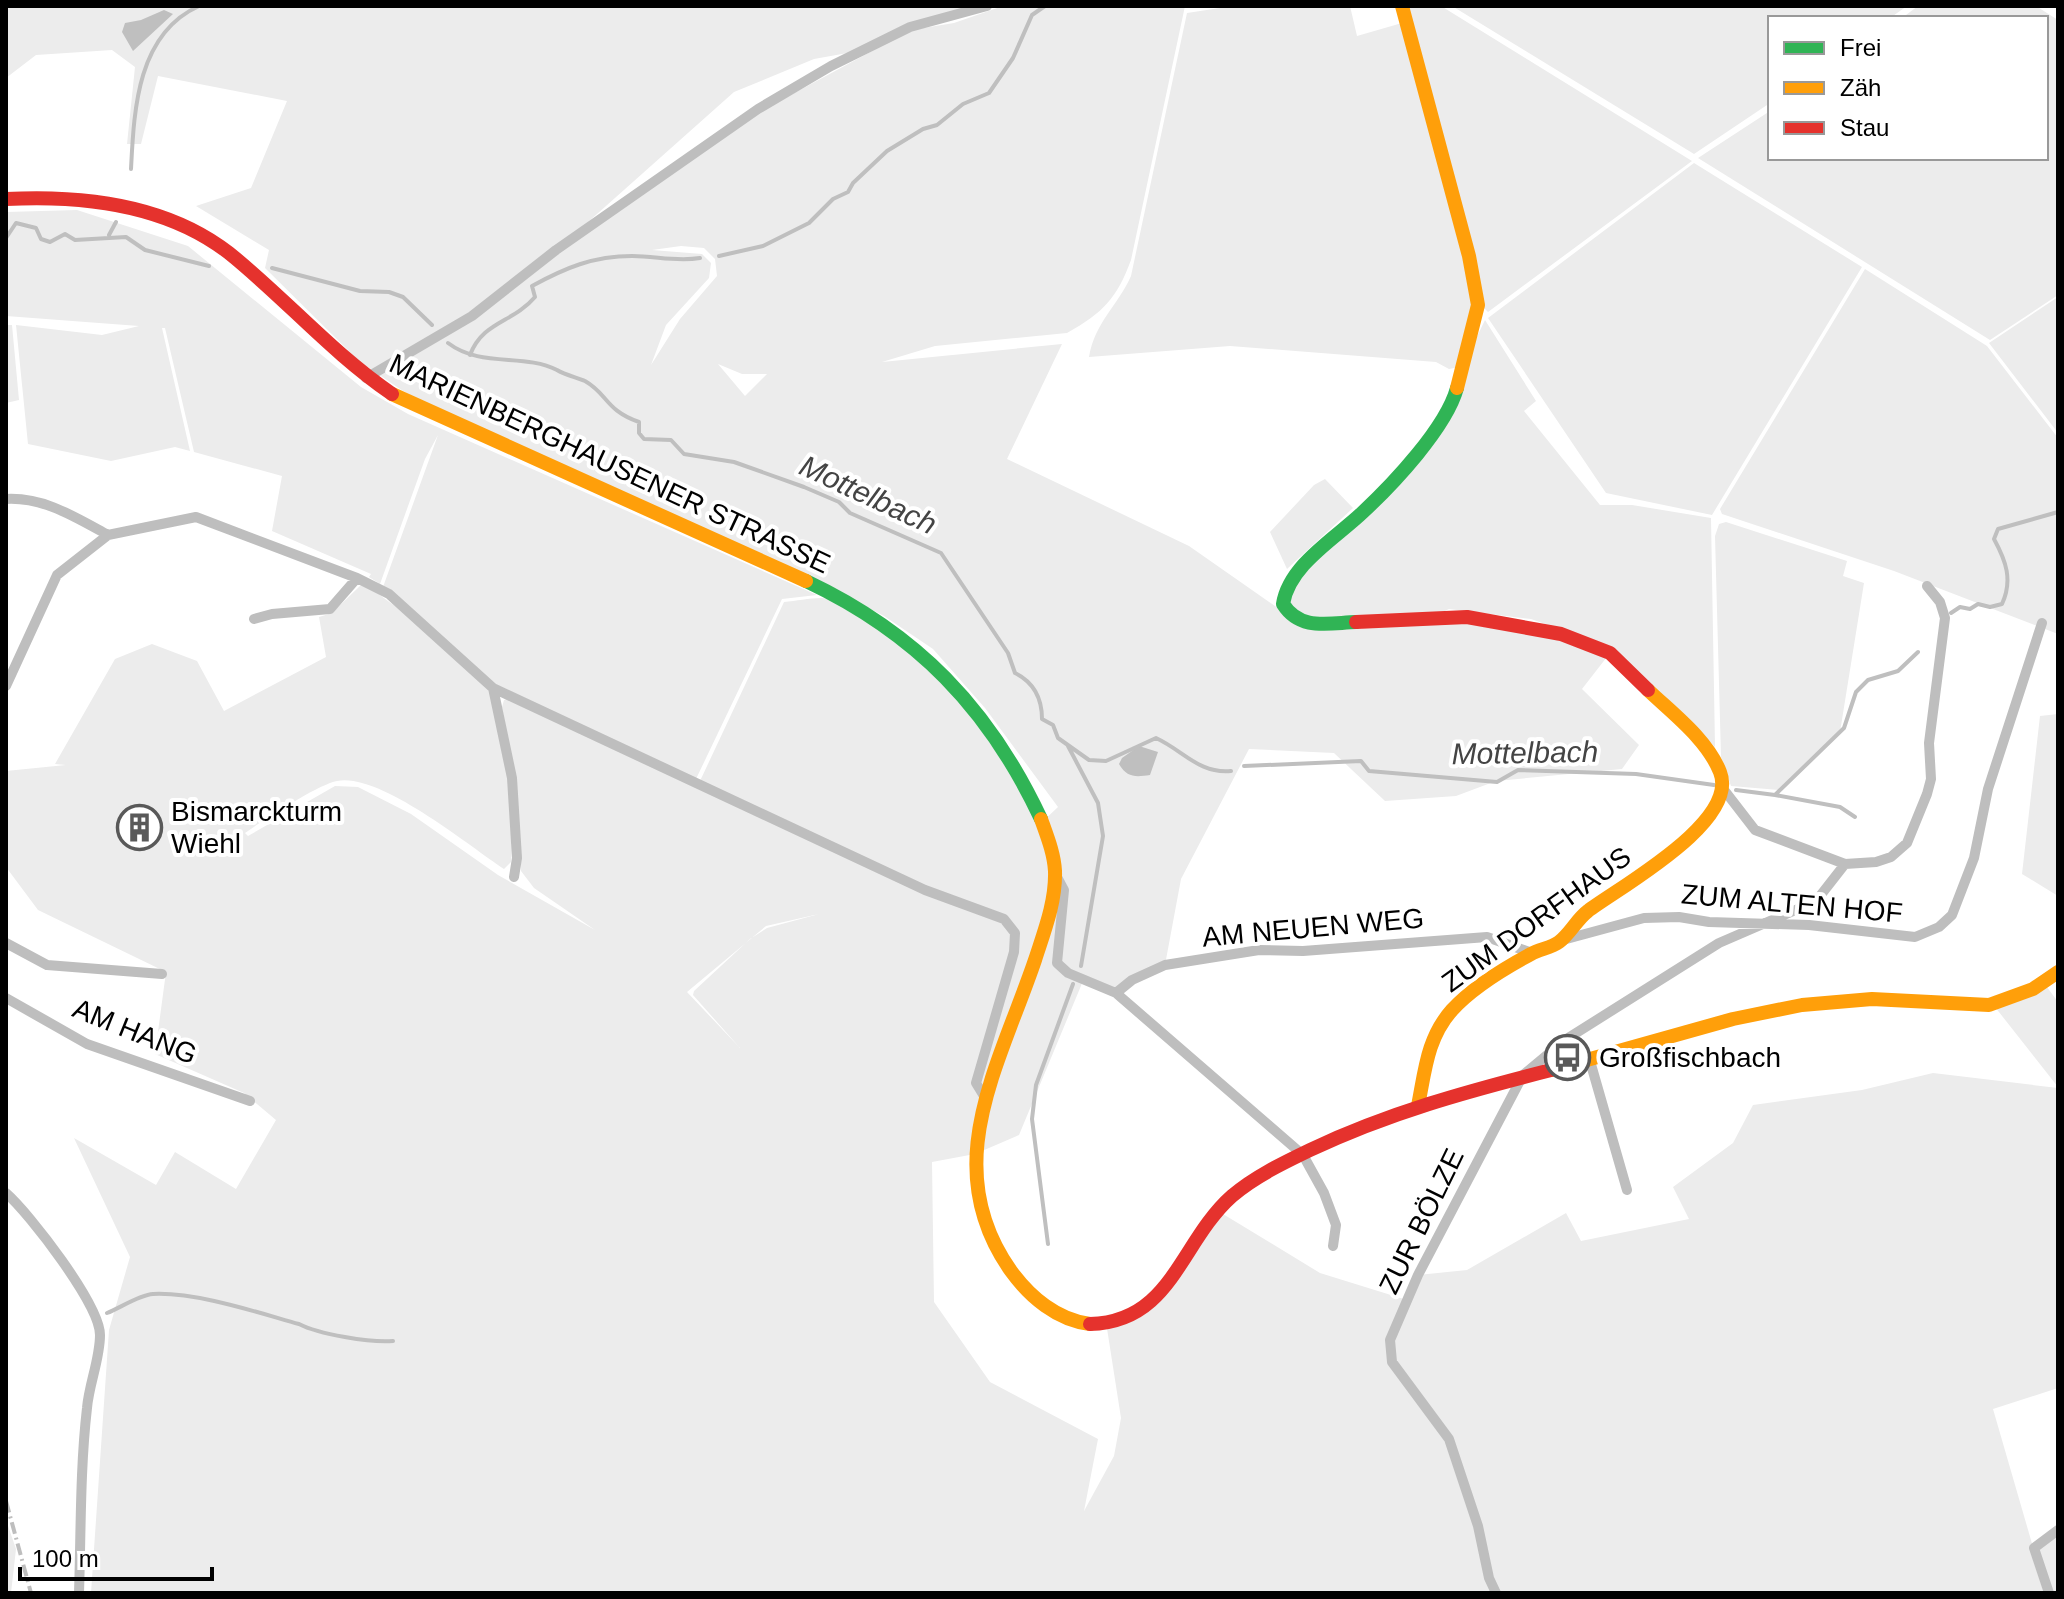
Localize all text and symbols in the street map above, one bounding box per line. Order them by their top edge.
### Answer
legend [1768,16,2048,160]
text: Frei [1840,34,1881,61]
text: Zäh [1840,74,1881,101]
text: Stau [1840,114,1889,141]
street label: MARIENBERGHAUSENER STRASSE [385,347,835,579]
water label: Mottelbach [795,449,942,541]
water label: Mottelbach [1451,735,1599,770]
place label: Bismarckturm Wiehl [171,796,342,859]
building icon: Bismarckturm Wiehl [116,803,164,851]
street label: ZUM DORFHAUS [1436,841,1637,998]
street label: ZUM ALTEN HOF [1680,878,1904,929]
street label: AM NEUEN WEG [1201,902,1425,953]
street label: AM HANG [68,993,201,1070]
bus stop icon: Großfischbach [1544,1033,1592,1081]
place label: Großfischbach [1599,1042,1781,1073]
street label: ZUR BÖLZE [1373,1144,1470,1299]
scale bar [20,1531,212,1581]
text: 100 m [32,1545,99,1572]

